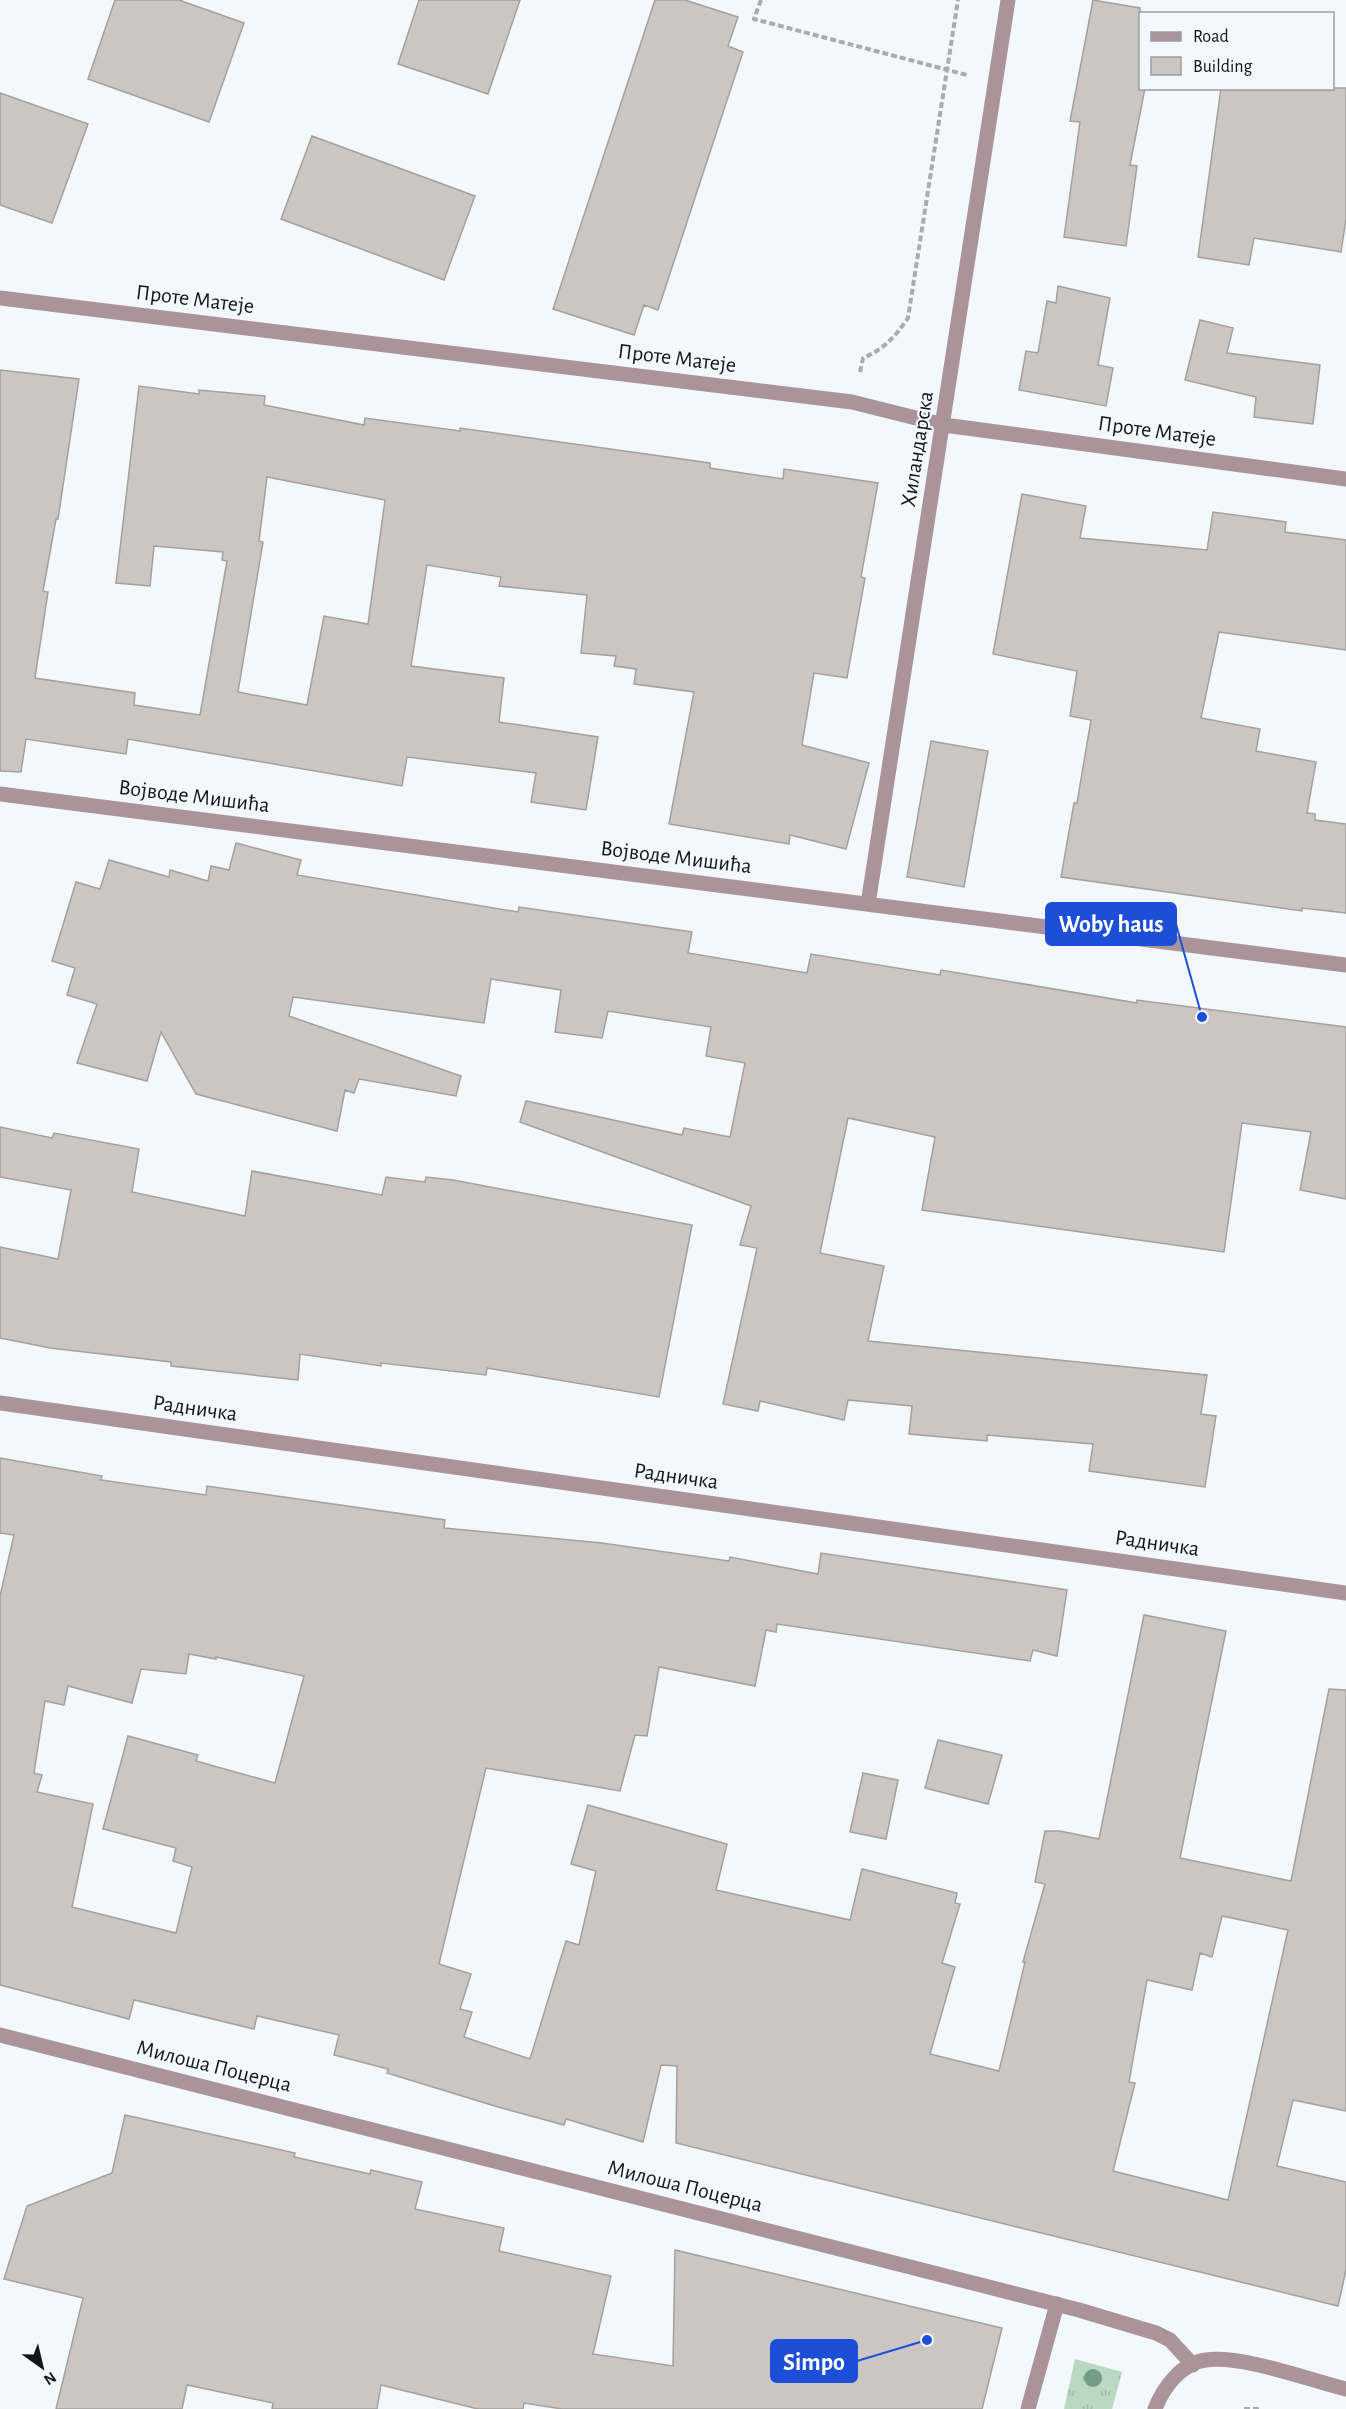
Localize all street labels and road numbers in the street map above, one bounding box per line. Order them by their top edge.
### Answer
street label: Проте Матеје [135,281,255,317]
street label: Проте Матеје [617,340,737,376]
street label: Хиландарска [897,389,937,509]
street label: Проте Матеје [1096,412,1218,450]
street label: Војводе Мишића [117,776,271,816]
street label: Војводе Мишића [599,837,753,877]
street label: Радничка [151,1391,239,1425]
street label: Радничка [632,1459,720,1493]
street label: Радничка [1113,1526,1201,1560]
street label: Милоша Поцерца [134,2036,294,2096]
street label: Милоша Поцерца [605,2156,765,2216]

